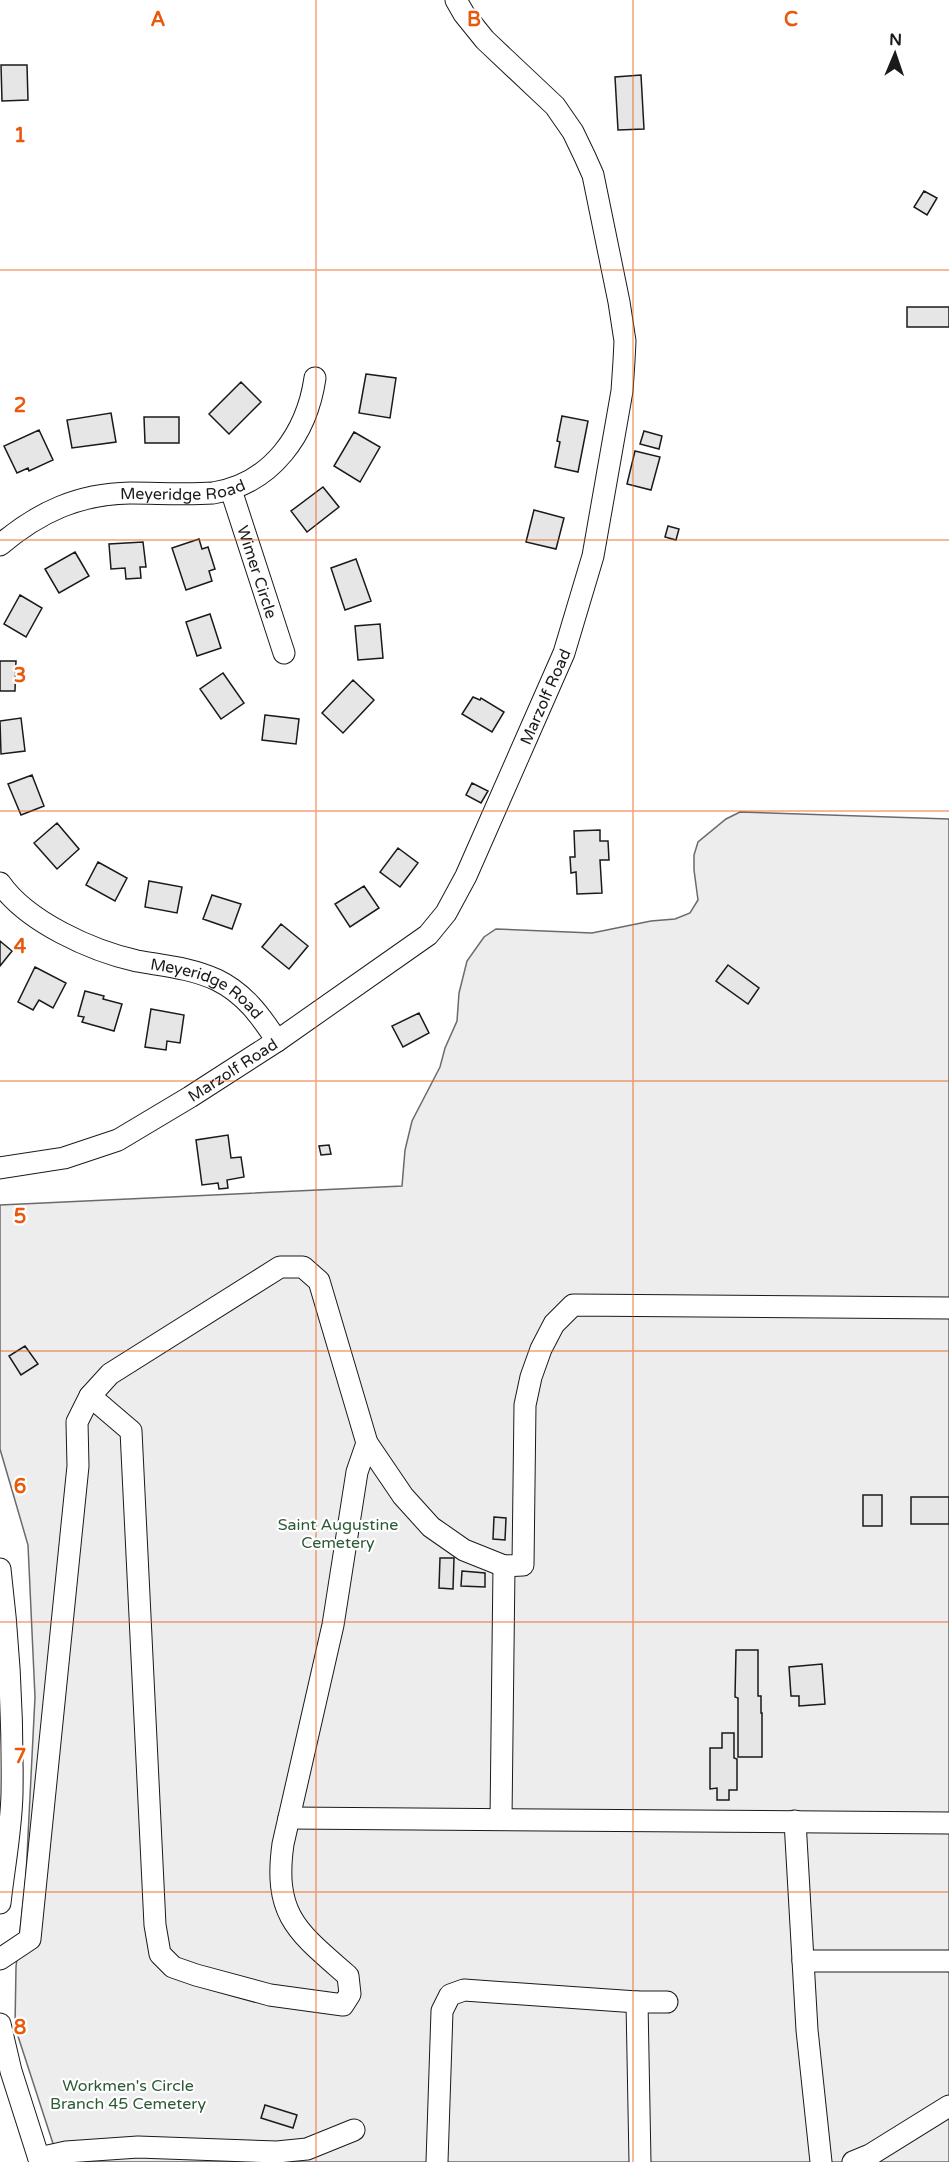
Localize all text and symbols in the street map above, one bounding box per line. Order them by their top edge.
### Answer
text: A [151,8,166,32]
text: B [467,8,481,32]
text: C [784,8,798,32]
north arrow [865,24,925,84]
text: N [889,30,902,50]
text: 1 [14,124,26,148]
text: 2 [14,394,26,418]
street label: Meyeridge Road [120,475,249,505]
street label: Wimer Circle [232,523,281,621]
street label: Marzolf Road [516,646,576,748]
text: 3 [14,664,26,688]
text: 4 [14,935,27,959]
street label: Meyeridge Road [149,954,267,1023]
street label: Marzolf Road [184,1034,282,1107]
text: 5 [14,1205,26,1229]
text: 6 [14,1475,26,1499]
park label: Saint Augustine Cemetery [278,1515,398,1553]
text: 7 [14,1745,26,1769]
text: 8 [14,2016,26,2040]
park label: Workmen's Circle Branch 45 Cemetery [50,2076,206,2114]

